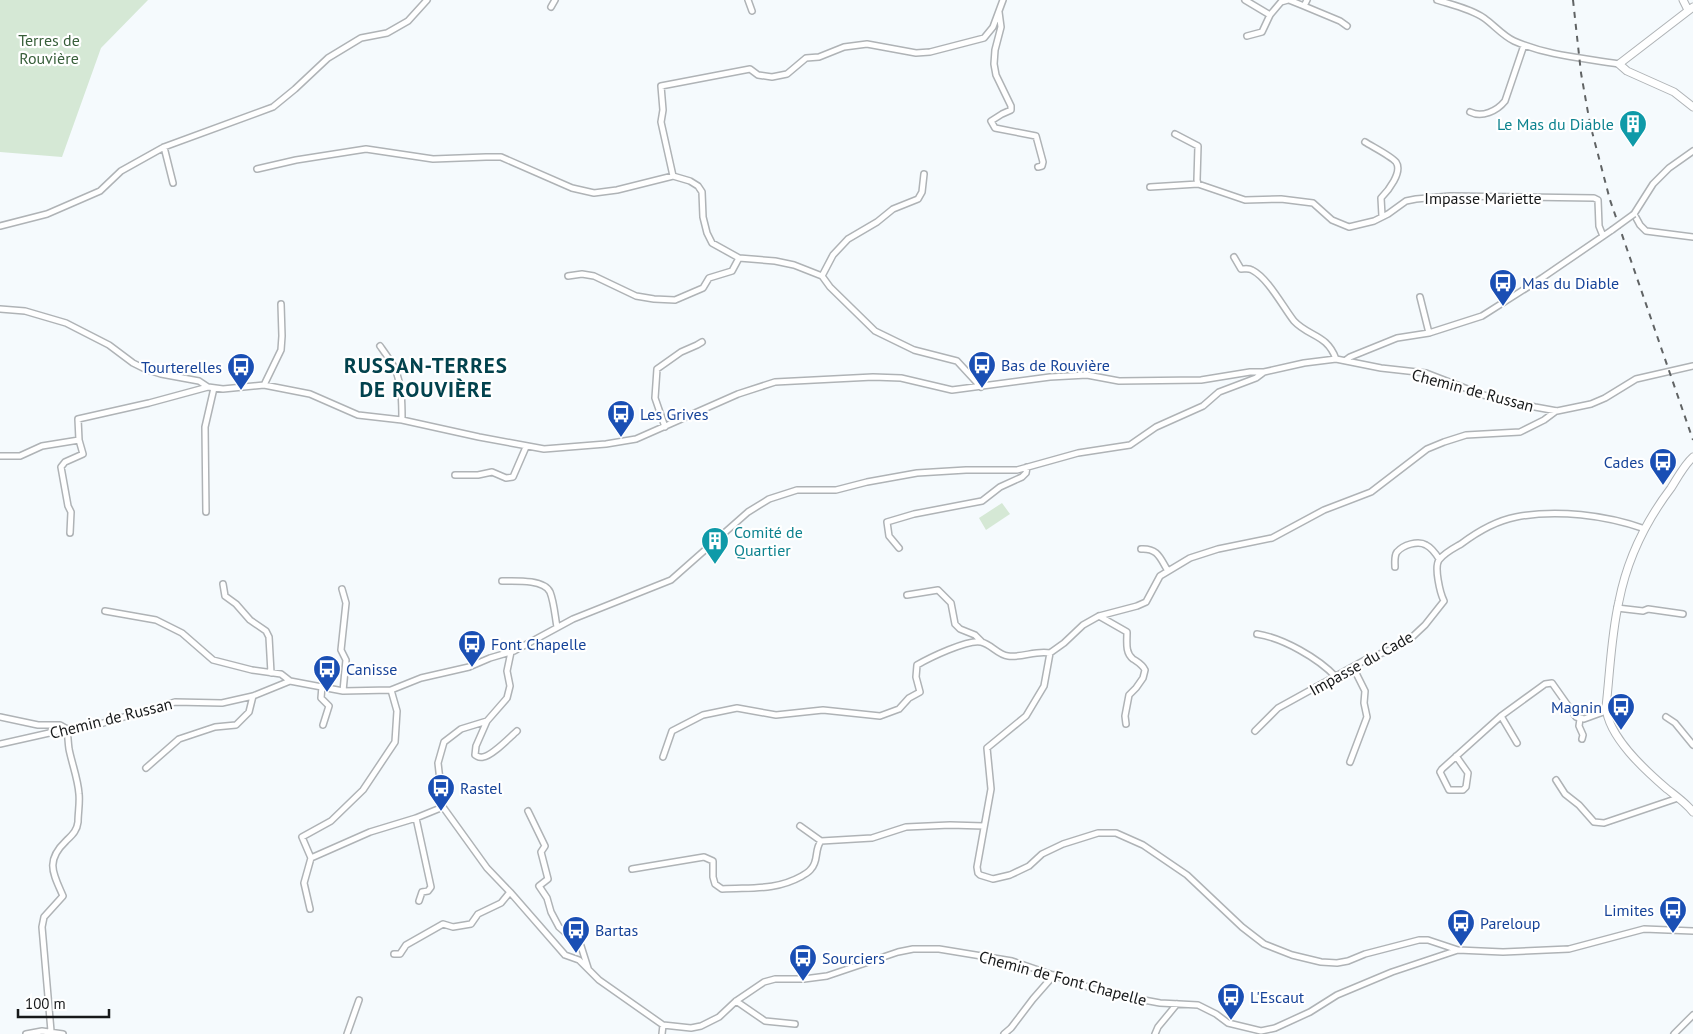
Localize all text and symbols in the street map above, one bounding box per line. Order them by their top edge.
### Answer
park label: Terres de Rouvière [18,30,80,68]
building icon: Le Mas du Diable [1618,109,1648,148]
place label: Le Mas du Diable [1497,114,1614,134]
street label: Impasse Mariette [1424,188,1542,208]
bus stop icon: Mas du Diable [1488,268,1518,307]
place label: Mas du Diable [1522,273,1619,293]
bus stop icon: Bas de Rouvière [967,350,997,389]
bus stop icon: Tourterelles [226,352,256,391]
district label: RUSSAN-TERRES DE ROUVIÈRE [344,352,508,403]
place label: Bas de Rouvière [1001,355,1110,375]
place label: Tourterelles [141,357,222,377]
street label: Chemin de Russan [1410,364,1536,416]
bus stop icon: Les Grives [606,399,636,438]
place label: Les Grives [640,404,709,424]
bus stop icon: Cades [1648,447,1678,486]
place label: Cades [1604,452,1644,472]
place label: Comité de Quartier [734,522,803,560]
building icon: Comité de Quartier [700,526,730,565]
street label: Impasse du Cade [1306,626,1416,700]
bus stop icon: Font Chapelle [457,629,487,668]
place label: Font Chapelle [491,634,586,654]
bus stop icon: Canisse [312,654,342,693]
place label: Canisse [346,659,397,679]
bus stop icon: Magnin [1606,692,1636,731]
street label: Chemin de Russan [48,693,174,743]
place label: Magnin [1551,697,1602,717]
bus stop icon: Rastel [426,773,456,812]
place label: Rastel [460,778,502,798]
bus stop icon: Limites [1658,895,1688,934]
place label: Limites [1604,900,1654,920]
bus stop icon: Pareloup [1446,908,1476,947]
place label: Pareloup [1480,913,1540,933]
bus stop icon: Bartas [561,915,591,954]
place label: Bartas [595,920,639,940]
bus stop icon: Sourciers [788,943,818,982]
street label: Chemin de Font Chapelle [977,946,1149,1010]
place label: Sourciers [822,948,885,968]
bus stop icon: L'Escaut [1216,982,1246,1021]
scale bar [18,986,109,1018]
place label: L'Escaut [1250,987,1305,1007]
text: 100 m [25,994,66,1013]

